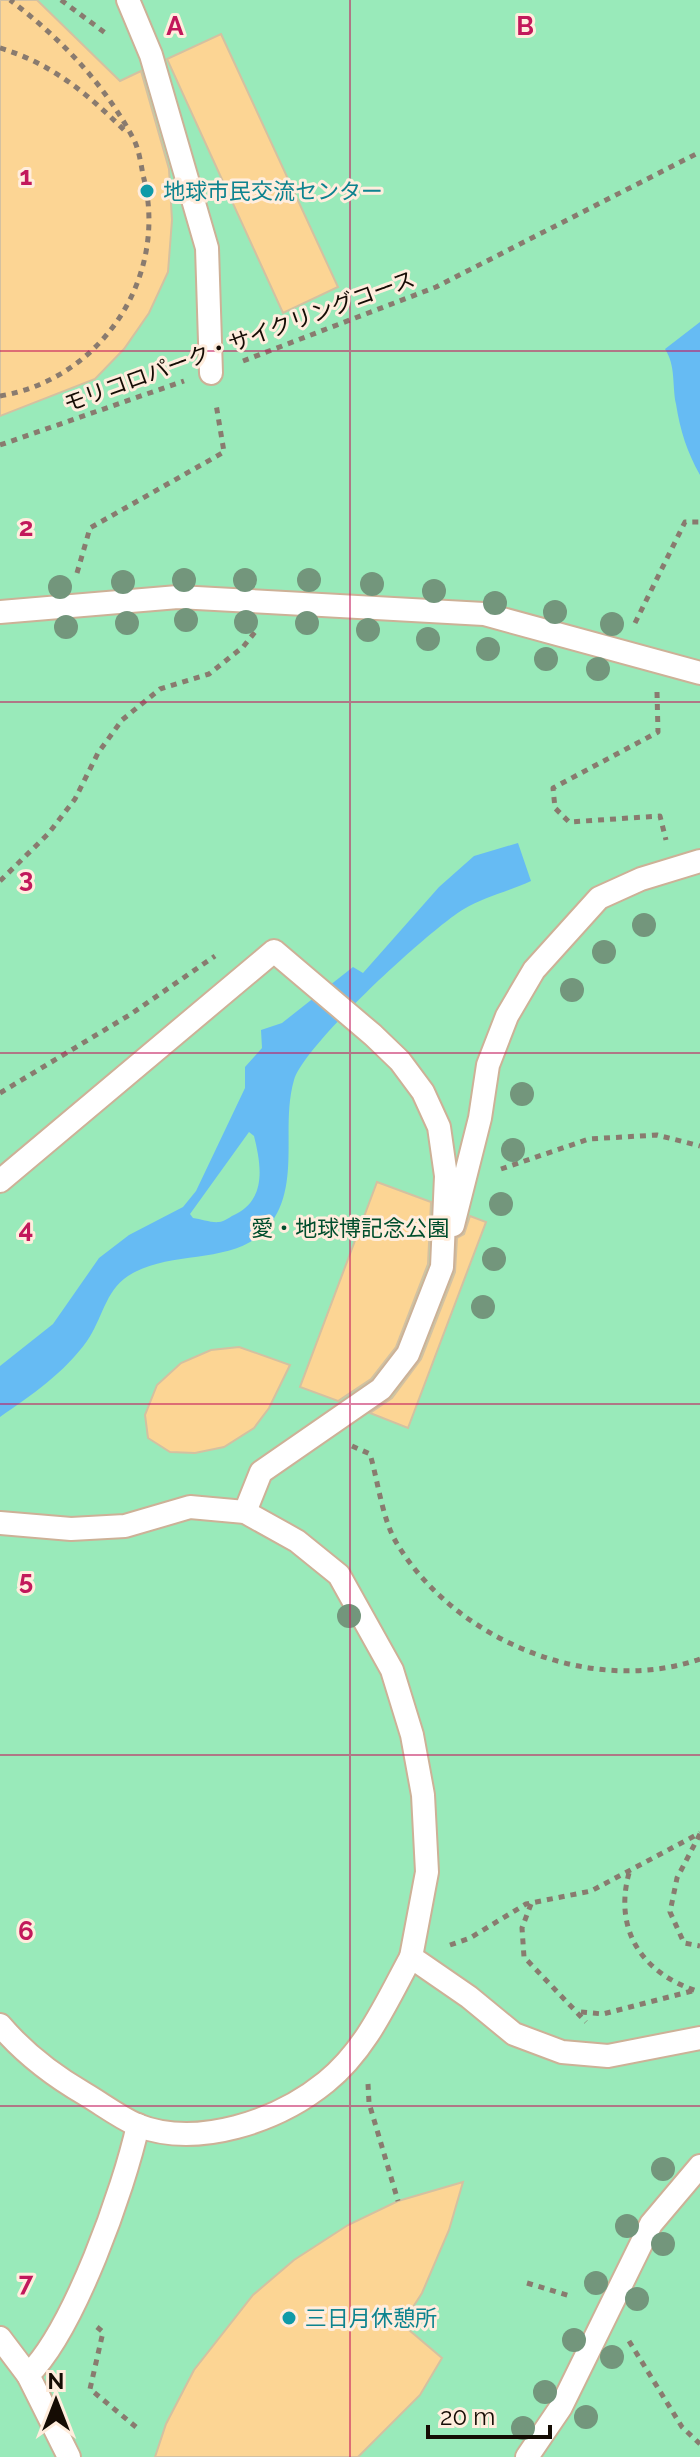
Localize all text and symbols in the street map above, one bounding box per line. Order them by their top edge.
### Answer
text: A [166,11,184,41]
text: B [516,11,534,41]
text: 1 [20,161,33,191]
place label: 地球市民交流センター [163,178,383,204]
marker: 地球市民交流センター [138,182,156,200]
street label: モリコロパーク・サイクリングコース [60,265,418,417]
text: 2 [19,512,33,542]
text: 3 [19,863,33,893]
text: 4 [19,1214,33,1244]
park label: 愛・地球博記念公園 [251,1215,449,1241]
text: 5 [19,1565,33,1595]
text: 6 [18,1916,34,1946]
text: 7 [19,2267,34,2297]
place label: 三日月休憩所 [305,2305,437,2331]
marker: 三日月休憩所 [280,2309,298,2327]
north arrow [16,2361,96,2441]
text: N [48,2368,64,2394]
scale bar [428,2389,550,2439]
text: 20 m [440,2402,495,2431]

